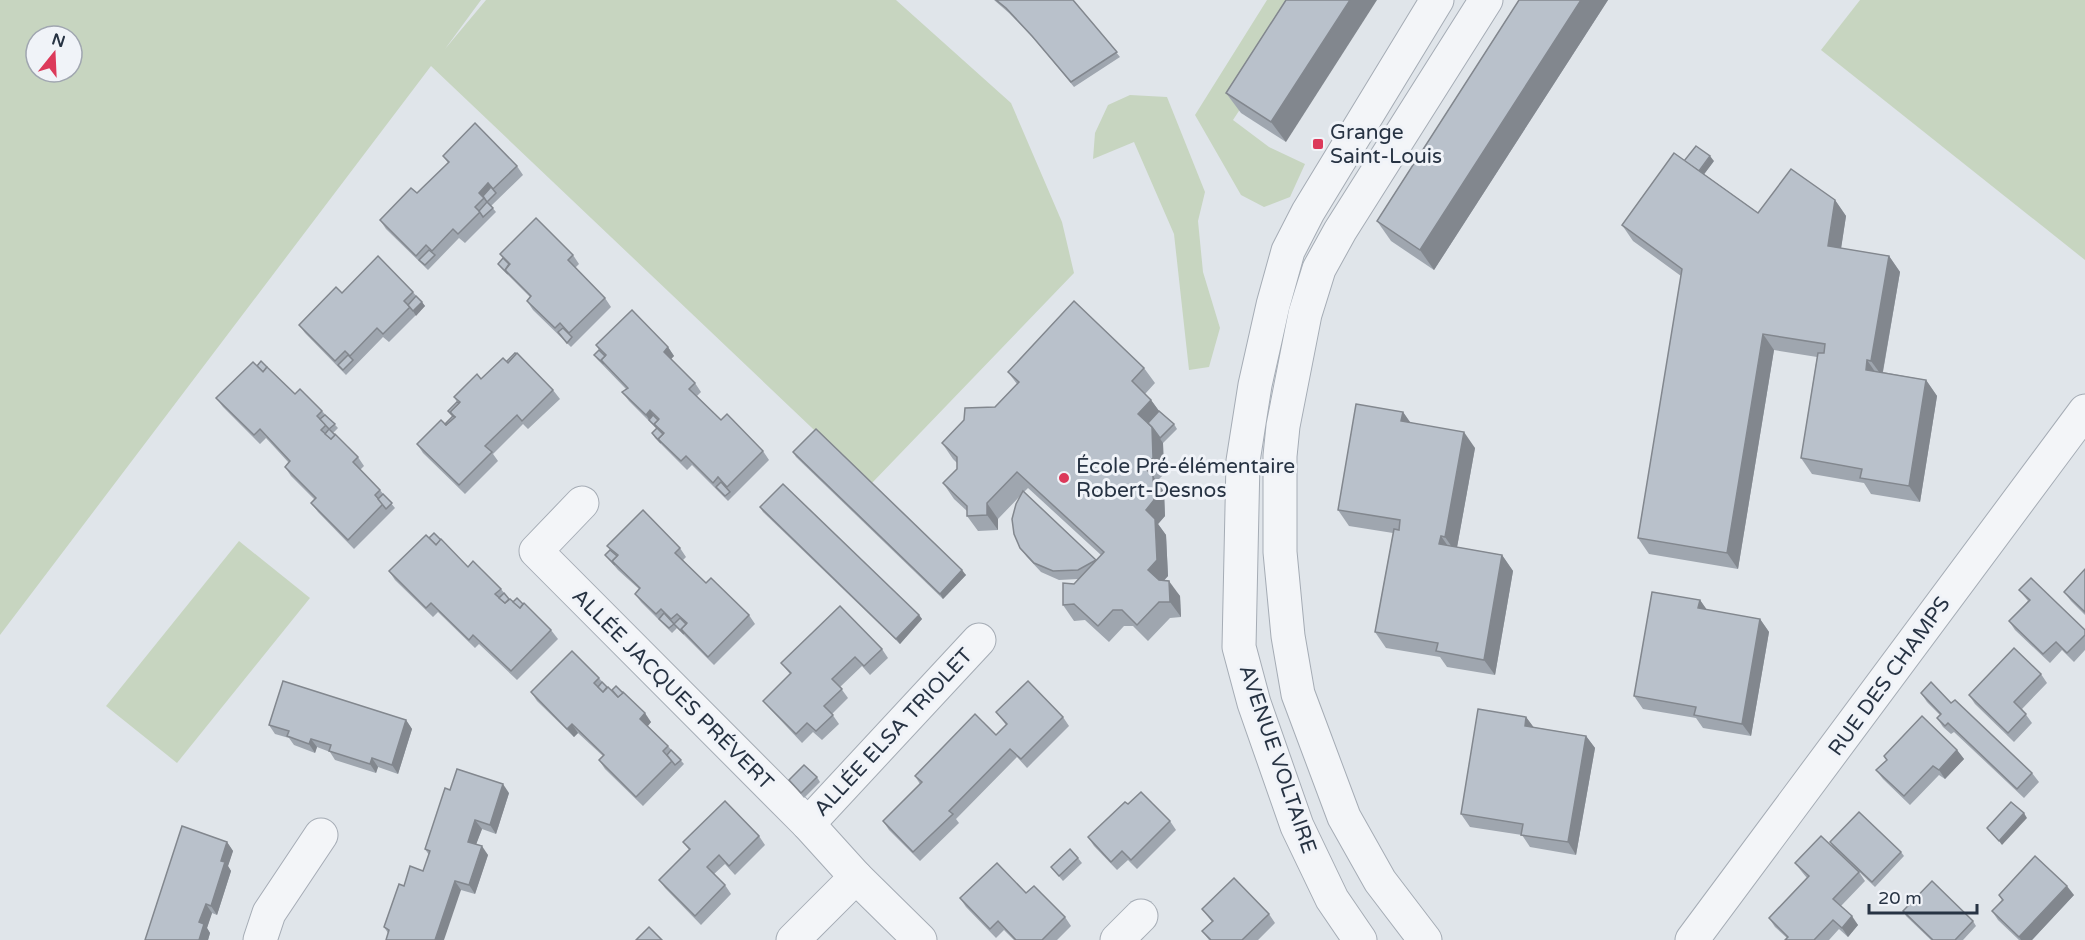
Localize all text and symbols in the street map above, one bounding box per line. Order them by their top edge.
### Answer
north arrow [24,24,84,84]
text: N [49,29,68,52]
place label: Grange Saint-Louis [1330,120,1442,169]
marker: Grange Saint-Louis [1311,137,1325,151]
place label: École Pré-élémentaire Robert-Desnos [1076,454,1295,503]
marker: École Pré-élémentaire Robert-Desnos [1057,471,1071,485]
street label: ALLÉE JACQUES PRÉVERT [567,584,779,795]
street label: RUE DES CHAMPS [1823,592,1956,761]
street label: ALLÉE ELSA TRIOLET [809,643,978,822]
street label: AVENUE VOLTAIRE [1234,662,1322,857]
scale bar [1869,877,1977,915]
text: 20 m [1878,887,1922,909]

